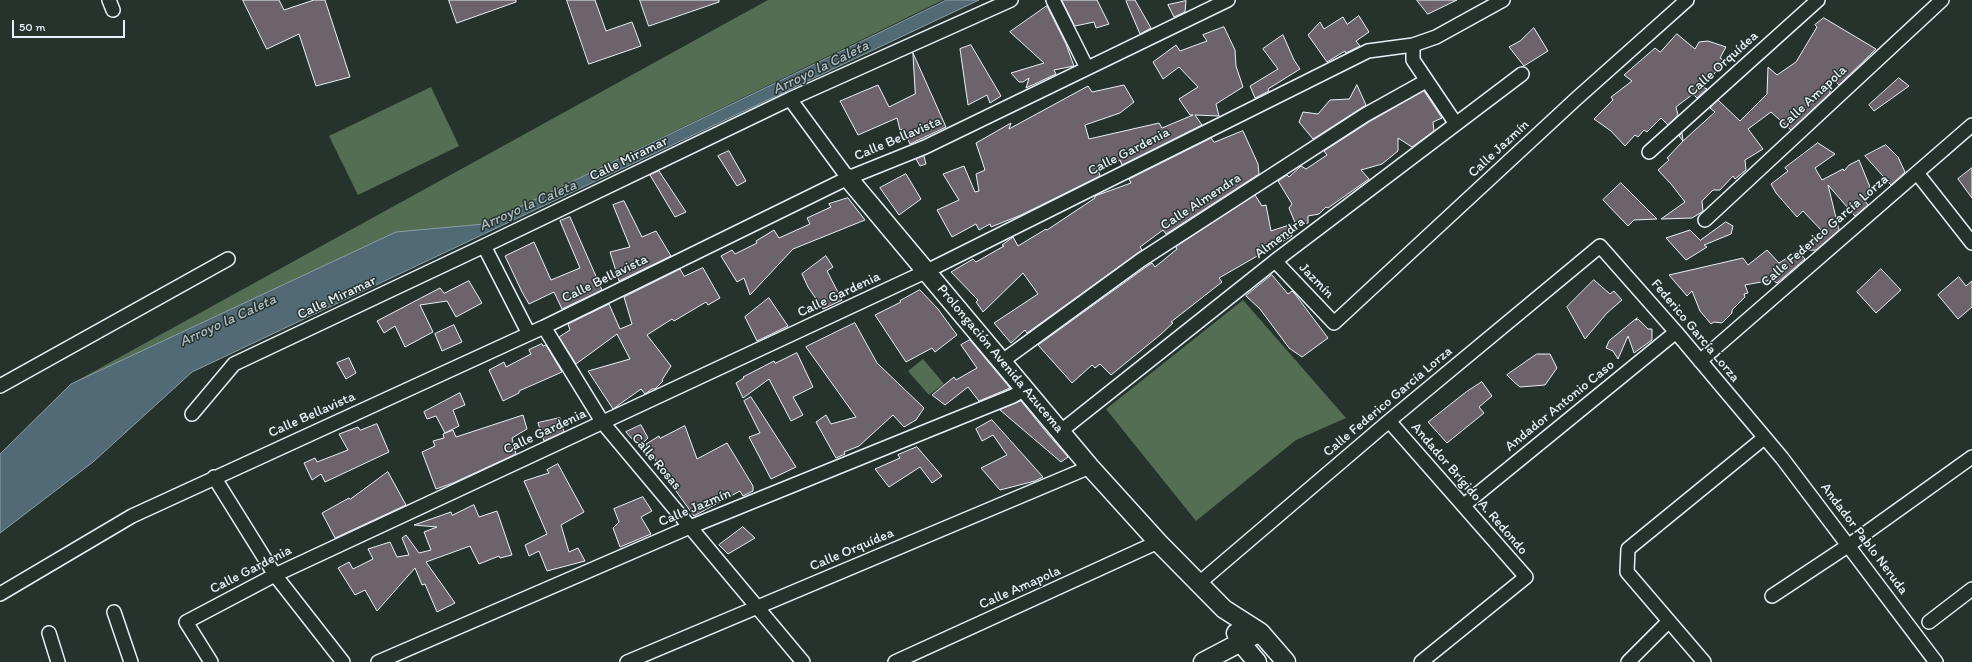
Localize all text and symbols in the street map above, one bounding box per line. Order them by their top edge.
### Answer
scale bar [14,12,127,38]
text: 50 m [19,20,45,34]
street label: Calle Orquídea [1684,28,1762,100]
water label: Arroyo la Caleta [770,37,872,99]
street label: Calle Amapola [1775,62,1851,134]
street label: Calle Bellavista [852,113,944,165]
street label: Calle Jazmín [1465,117,1533,181]
street label: Calle Gardenia [1085,124,1173,180]
street label: Calle Miramar [587,133,671,185]
street label: Calle Almendra [1158,170,1244,234]
street label: Calle Federico García Lorza [1758,171,1892,291]
water label: Arroyo la Caleta [477,176,579,236]
street label: Almendra [1252,214,1308,262]
street label: Calle Bellavista [559,251,651,307]
street label: Jazmín [1295,260,1337,302]
street label: Calle Gardenia [795,268,883,322]
street label: Calle Miramar [295,272,379,324]
street label: Federico García Lorza [1647,276,1743,386]
street label: Prolongación Avenida Azucema [933,281,1067,437]
water label: Arroyo la Caleta [177,291,279,351]
street label: Calle Federico García Lorza [1320,343,1456,461]
street label: Andador Antonio Caso [1502,357,1618,455]
street label: Calle Bellavista [266,388,358,442]
street label: Calle Gardenia [501,405,589,459]
street label: Andador Brígido A. Redondo [1407,420,1531,558]
street label: Calle Rosas [627,430,685,494]
street label: Andador Pablo Neruda [1817,480,1911,598]
street label: Calle Jazmín [656,485,734,531]
street label: Calle Orquídea [807,525,897,575]
street label: Calle Gardenia [207,542,295,598]
street label: Calle Amapola [977,563,1063,613]

